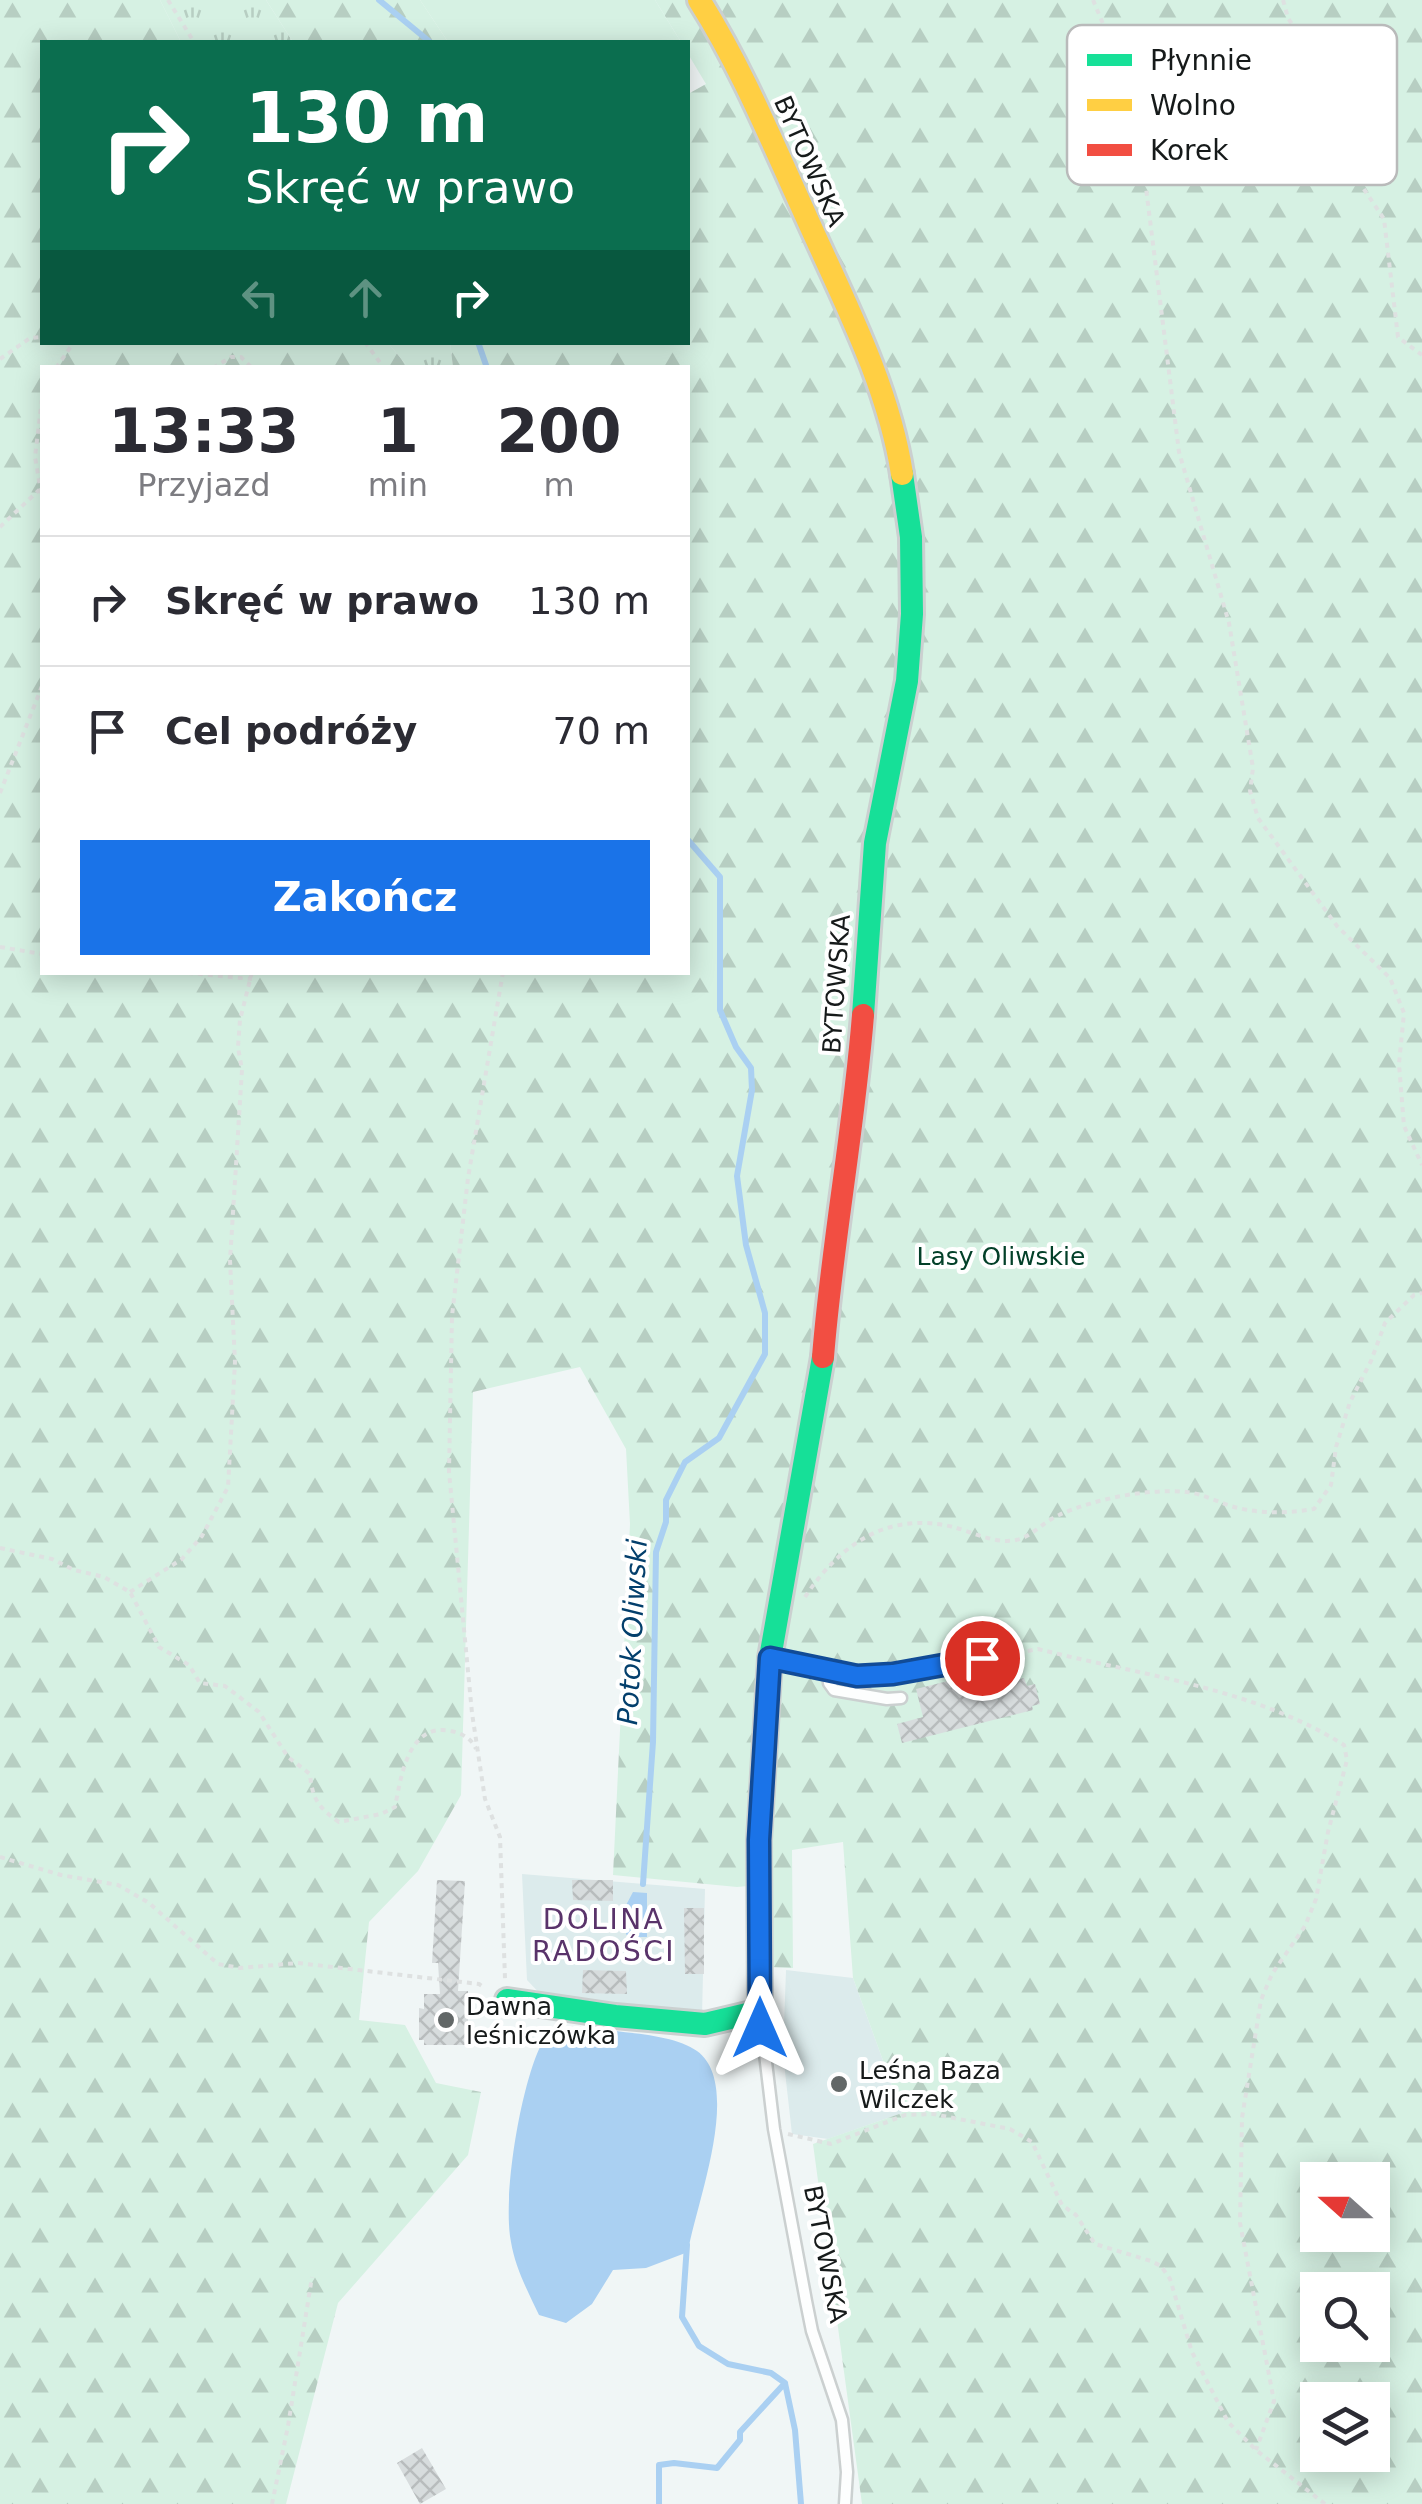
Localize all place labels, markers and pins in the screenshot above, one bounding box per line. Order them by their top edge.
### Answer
pin [940,1616,1025,1701]
place label: Dawna leśniczówka [466,1992,616,2050]
marker: Dawna leśniczówka [435,2009,457,2031]
place label: Leśna Baza Wilczek [859,2056,1001,2114]
marker: Leśna Baza Wilczek [828,2073,850,2095]

